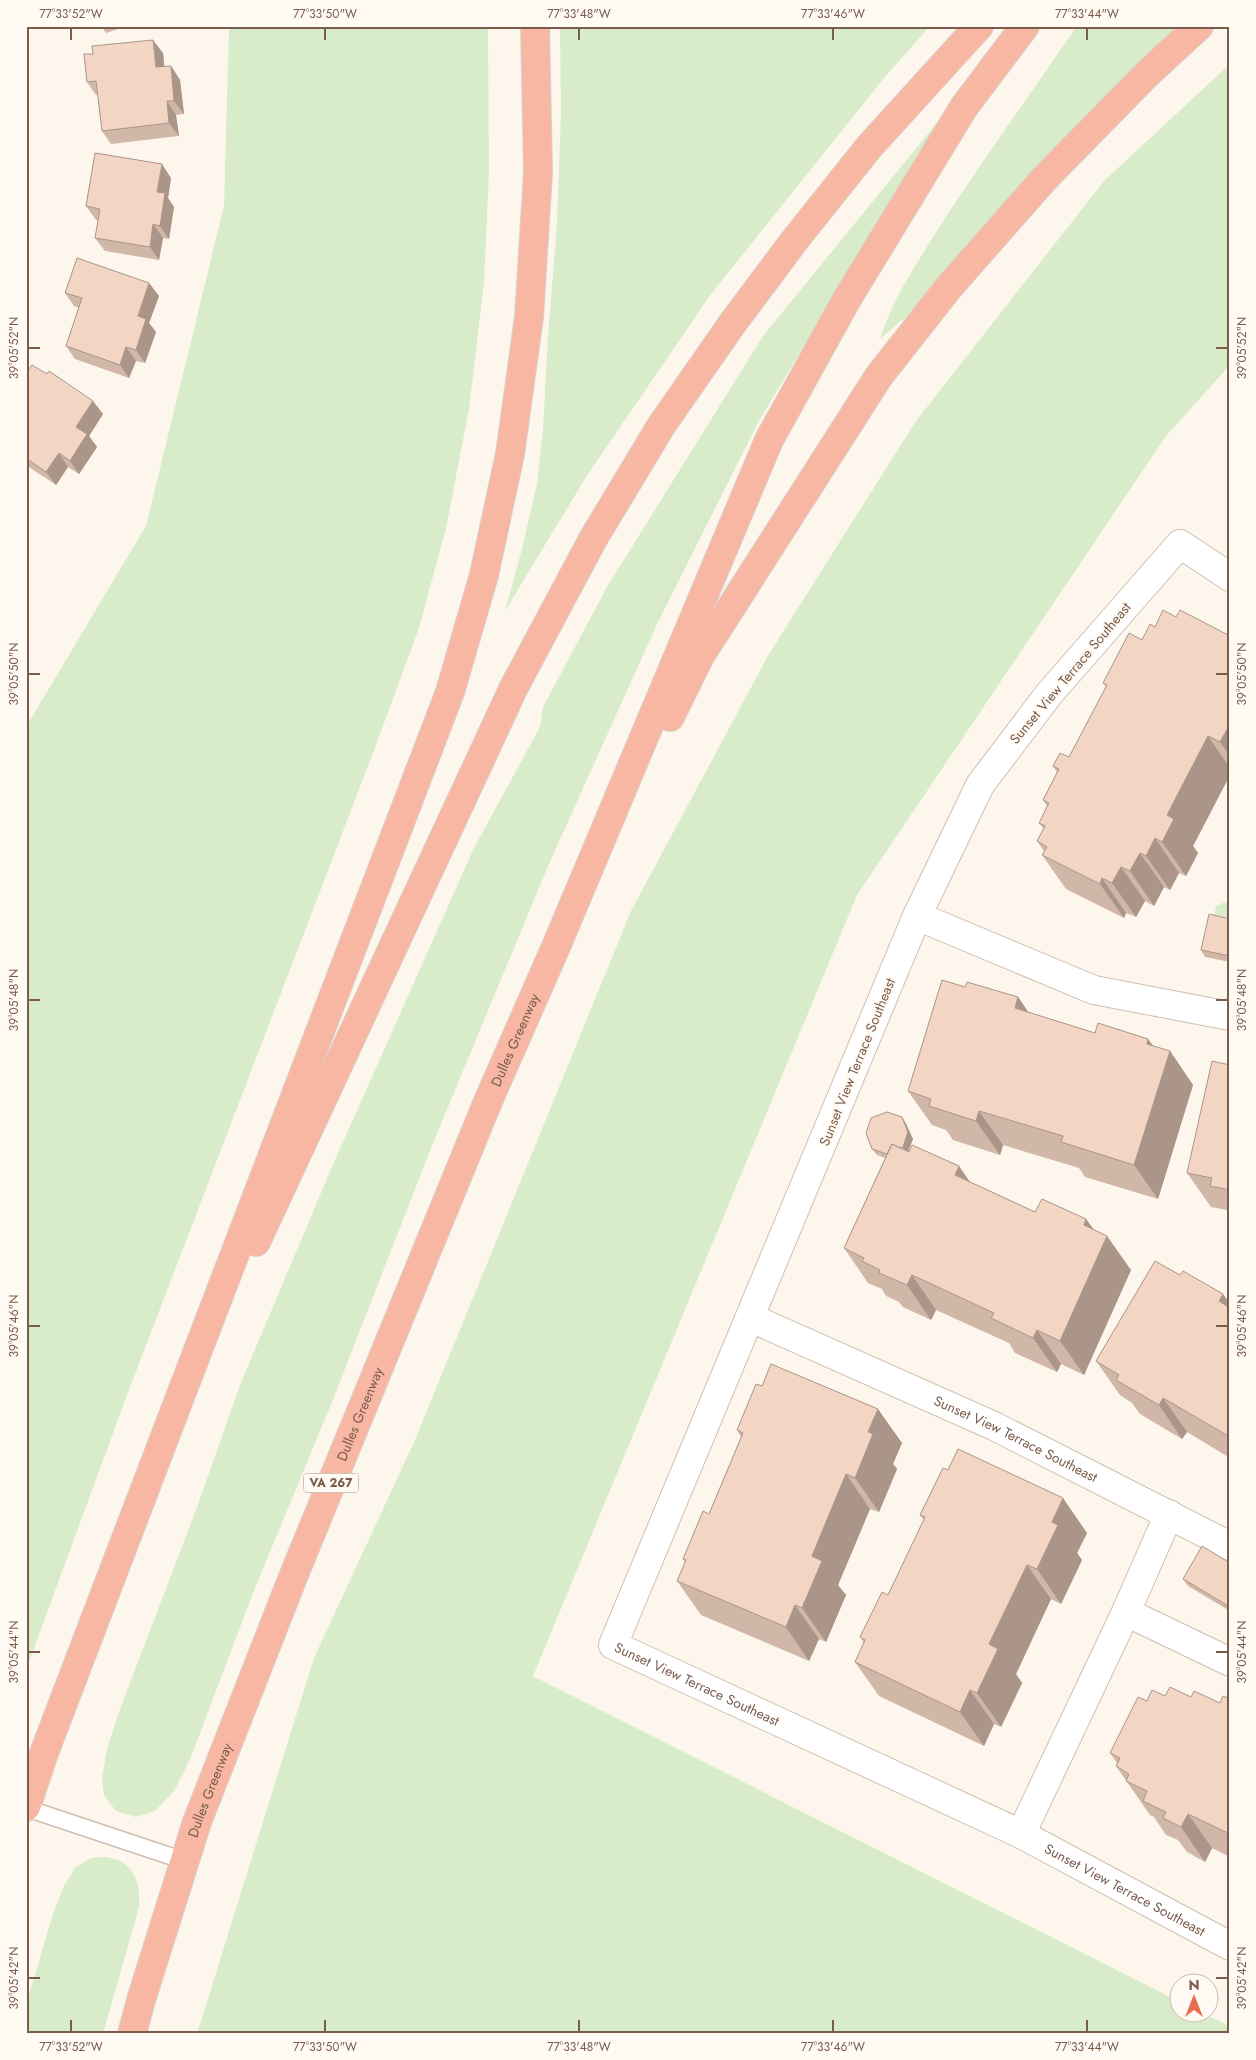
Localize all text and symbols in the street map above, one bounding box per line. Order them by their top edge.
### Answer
text: 77°33'52"W [39,5,103,23]
text: 77°33'50"W [293,5,357,23]
text: 77°33'48"W [547,5,611,23]
text: 77°33'46"W [801,5,865,23]
text: 77°33'44"W [1055,5,1119,23]
text: 39°05'52"N [5,317,23,379]
text: 39°05'52"N [1233,317,1251,379]
street label: Sunset View Terrace Southeast [1005,597,1136,748]
text: 39°05'50"N [5,642,23,706]
text: 39°05'50"N [1233,642,1251,706]
text: 39°05'48"N [5,969,23,1031]
text: 39°05'48"N [1233,969,1251,1031]
street label: Sunset View Terrace Southeast [814,974,900,1149]
street label: Dulles Greenway [486,989,545,1090]
text: 39°05'46"N [5,1295,23,1357]
text: 39°05'46"N [1233,1295,1251,1357]
street label: Dulles Greenway [332,1363,388,1464]
street label: Sunset View Terrace Southeast [931,1391,1102,1487]
road number: VA 267 [304,1474,358,1492]
text: 39°05'44"N [5,1620,23,1684]
text: 39°05'44"N [1233,1620,1251,1684]
street label: Sunset View Terrace Southeast [611,1637,783,1731]
street label: Dulles Greenway [183,1739,237,1840]
street label: Sunset View Terrace Southeast [1041,1838,1209,1941]
text: 39°05'42"N [5,1947,23,2009]
text: 39°05'42"N [1233,1947,1251,2009]
north arrow [1168,1972,1218,2022]
text: N [1188,1975,1200,1995]
text: 77°33'52"W [39,2038,103,2056]
text: 77°33'50"W [293,2038,357,2056]
text: 77°33'48"W [547,2038,611,2056]
text: 77°33'46"W [801,2038,865,2056]
text: 77°33'44"W [1055,2038,1119,2056]

